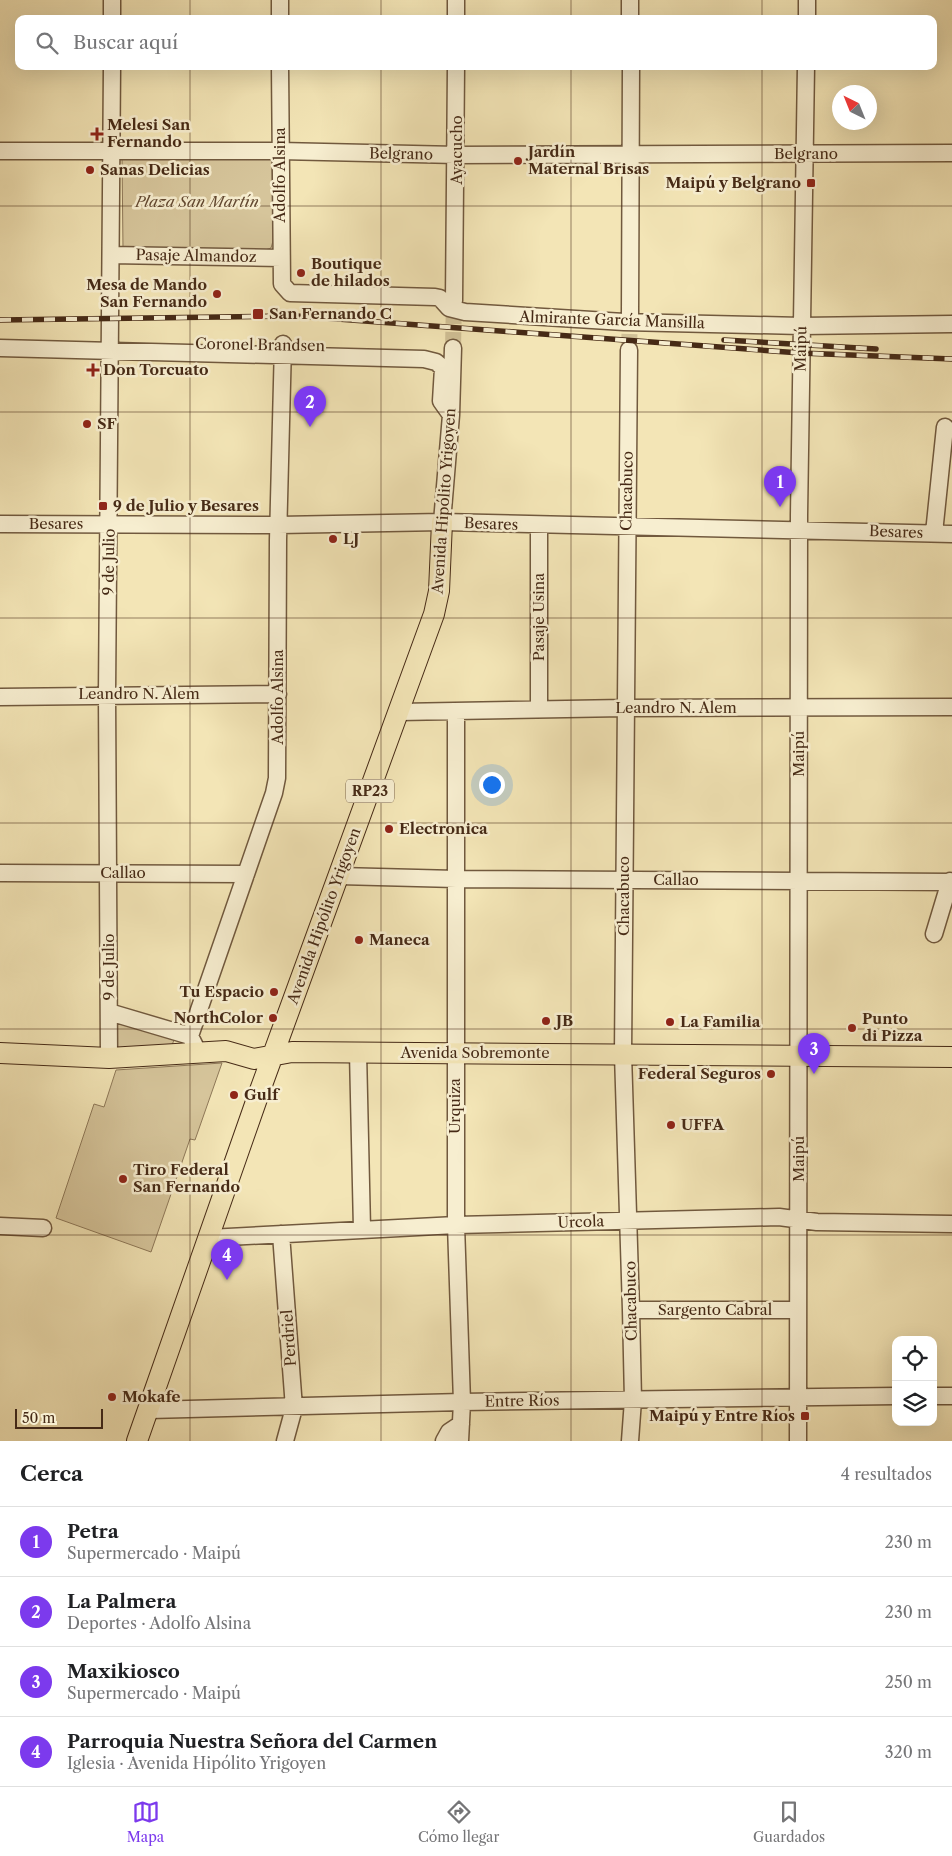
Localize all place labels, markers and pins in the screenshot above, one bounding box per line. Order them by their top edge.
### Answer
place label: Melesi San Fernando [107,115,191,151]
marker: Melesi San Fernando [91,128,103,140]
place label: Jardín Maternal Brisas [525,142,649,178]
marker: Jardín Maternal Brisas [512,155,524,167]
place label: Sanas Delicias [100,160,210,179]
marker: Sanas Delicias [84,164,96,176]
place label: Maipú y Belgrano [666,173,801,192]
marker: Maipú y Belgrano [805,177,817,189]
place label: Boutique de hilados [311,254,390,290]
marker: Boutique de hilados [295,267,307,279]
place label: Mesa de Mando San Fernando [86,275,207,311]
marker: Mesa de Mando San Fernando [211,288,223,300]
place label: San Fernando C [269,304,392,323]
marker: San Fernando C [251,307,265,321]
place label: Don Torcuato [103,360,209,379]
marker: Don Torcuato [87,364,99,376]
pin: 2 [294,386,326,427]
place label: SF [97,414,117,433]
marker: SF [81,418,93,430]
pin: 1 [764,466,796,507]
place label: 9 de Julio y Besares [113,496,259,515]
marker: 9 de Julio y Besares [97,500,109,512]
place label: LJ [343,529,359,548]
marker: LJ [327,533,339,545]
place label: Electronica [399,819,488,838]
marker: Electronica [383,823,395,835]
place label: Maneca [369,930,430,949]
marker: Maneca [353,934,365,946]
place label: Tu Espacio [179,982,264,1001]
marker: Tu Espacio [268,986,280,998]
place label: NorthColor [174,1008,264,1027]
place label: Punto di Pizza [862,1009,923,1045]
place label: JB [553,1011,573,1030]
marker: NorthColor [267,1012,279,1024]
place label: La Familia [680,1012,761,1031]
marker: JB [540,1015,552,1027]
marker: La Familia [664,1016,676,1028]
marker: Punto di Pizza [846,1022,858,1034]
pin: 3 [798,1033,830,1074]
place label: Federal Seguros [638,1064,761,1083]
marker: Federal Seguros [765,1068,777,1080]
place label: Gulf [244,1085,281,1104]
marker: Gulf [228,1089,240,1101]
place label: UFFA [681,1115,725,1134]
marker: UFFA [665,1119,677,1131]
place label: Tiro Federal San Fernando [133,1160,240,1196]
marker: Tiro Federal San Fernando [117,1173,129,1185]
pin: 4 [211,1239,243,1280]
place label: Mokafe [122,1387,181,1406]
marker: Mokafe [106,1391,118,1403]
place label: Maipú y Entre Ríos [649,1406,795,1425]
marker: Maipú y Entre Ríos [799,1410,811,1422]

